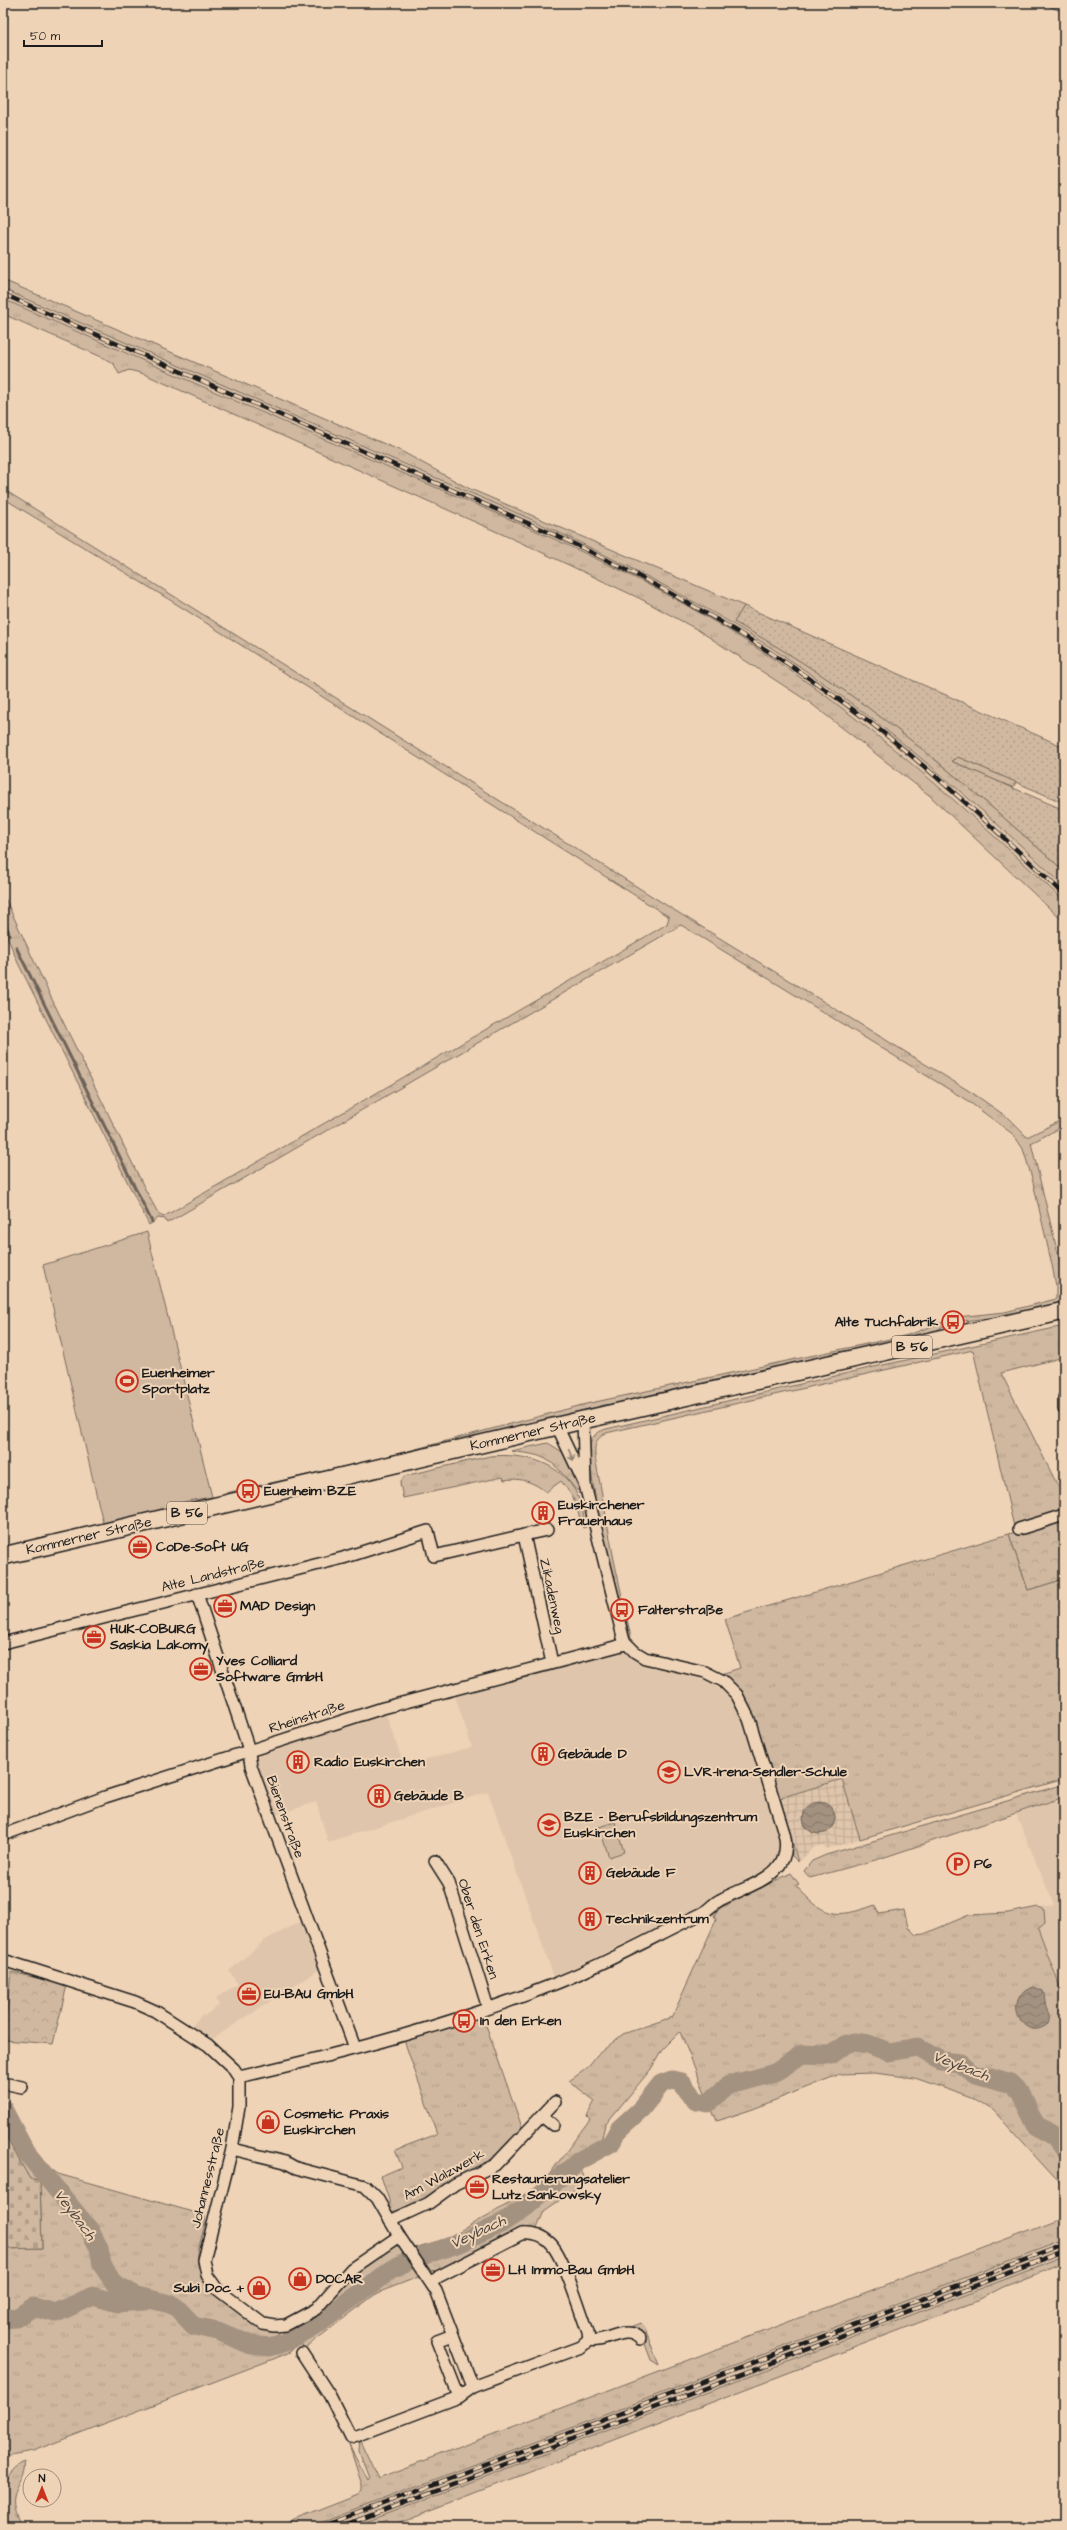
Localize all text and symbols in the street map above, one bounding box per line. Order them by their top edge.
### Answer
scale bar [24,22,102,48]
text: 50 m [30,28,61,45]
bus stop icon: Alte Tuchfabrik [940,1309,966,1335]
place label: Alte Tuchfabrik [835,1312,938,1332]
road number: B 56 [892,1336,932,1358]
place label: Euenheimer Sportplatz [141,1363,215,1399]
sports icon: Euenheimer Sportplatz [114,1368,140,1394]
street label: Kommerner Straße [468,1408,598,1456]
one-way arrow [568,1449,575,1461]
bus stop icon: Euenheim BZE [235,1478,261,1504]
place label: Euenheim BZE [264,1481,357,1501]
place label: Euskirchener Frauenhaus [558,1495,645,1531]
building icon: Euskirchener Frauenhaus [530,1500,556,1526]
road number: B 56 [167,1502,207,1524]
street label: Kommerner Straße [24,1512,154,1560]
office icon: CoDe-Soft UG [127,1534,153,1560]
place label: CoDe-Soft UG [156,1537,249,1557]
street label: Alte Landstraße [159,1552,267,1598]
street label: Zikadenweg [534,1556,570,1636]
office icon: MAD Design [212,1593,238,1619]
place label: MAD Design [240,1596,315,1617]
bus stop icon: Falterstraße [609,1597,635,1623]
place label: Falterstraße [638,1600,723,1620]
place label: HUK-COBURG Saskia Lakomy [109,1619,209,1655]
office icon: HUK-COBURG Saskia Lakomy [81,1624,107,1650]
place label: Yves Colliard Software GmbH [215,1651,324,1687]
office icon: Yves Colliard Software GmbH [188,1656,214,1682]
street label: Rheinstraße [266,1695,348,1739]
building icon: Gebäude D [530,1741,556,1767]
place label: Gebäude D [558,1744,628,1764]
building icon: Radio Euskirchen [285,1749,311,1775]
place label: Radio Euskirchen [314,1752,425,1772]
school or university icon: LVR-Irena-Sendler-Schule [656,1759,682,1785]
place label: LVR-Irena-Sendler-Schule [684,1762,847,1782]
street label: Bienenstraße [261,1773,309,1861]
building icon: Gebäude B [366,1783,392,1809]
place label: Gebäude B [394,1786,464,1806]
place label: BZE – Berufsbildungszentrum Euskirchen [564,1807,758,1843]
school or university icon: BZE – Berufsbildungszentrum Euskirchen [536,1812,562,1838]
parking icon: P6 [945,1851,971,1877]
place label: P6 [974,1854,992,1874]
building icon: Gebäude F [577,1860,603,1886]
place label: Gebäude F [606,1863,676,1883]
street label: Ober den Erken [452,1876,504,1982]
building icon: Technikzentrum [577,1906,603,1932]
place label: Technikzentrum [605,1909,710,1929]
office icon: EU-BAU GmbH [236,1981,262,2007]
place label: EU-BAU GmbH [264,1984,354,2004]
bus stop icon: In den Erken [451,2008,477,2034]
place label: In den Erken [480,2011,561,2031]
water label: Veybach [929,2046,993,2087]
place label: Cosmetic Praxis Euskirchen [284,2104,389,2140]
shop icon: Cosmetic Praxis Euskirchen [255,2109,281,2135]
street label: Johannesstraße [186,2125,230,2230]
street label: Am Walzwerk [400,2144,489,2206]
place label: Restaurierungsatelier Lutz Sankowsky [492,2169,630,2205]
office icon: Restaurierungsatelier Lutz Sankowsky [464,2174,490,2200]
water label: Veybach [48,2185,101,2246]
water label: Veybach [447,2210,510,2255]
office icon: LH Immo-Bau GmbH [480,2257,506,2283]
place label: LH Immo-Bau GmbH [508,2260,635,2280]
shop icon: DOCAR [287,2266,313,2292]
place label: DOCAR [316,2269,363,2289]
shop icon: Subi Doc + [246,2275,272,2301]
place label: Subi Doc + [173,2278,245,2298]
north arrow [22,2468,62,2508]
text: N [39,2471,46,2486]

